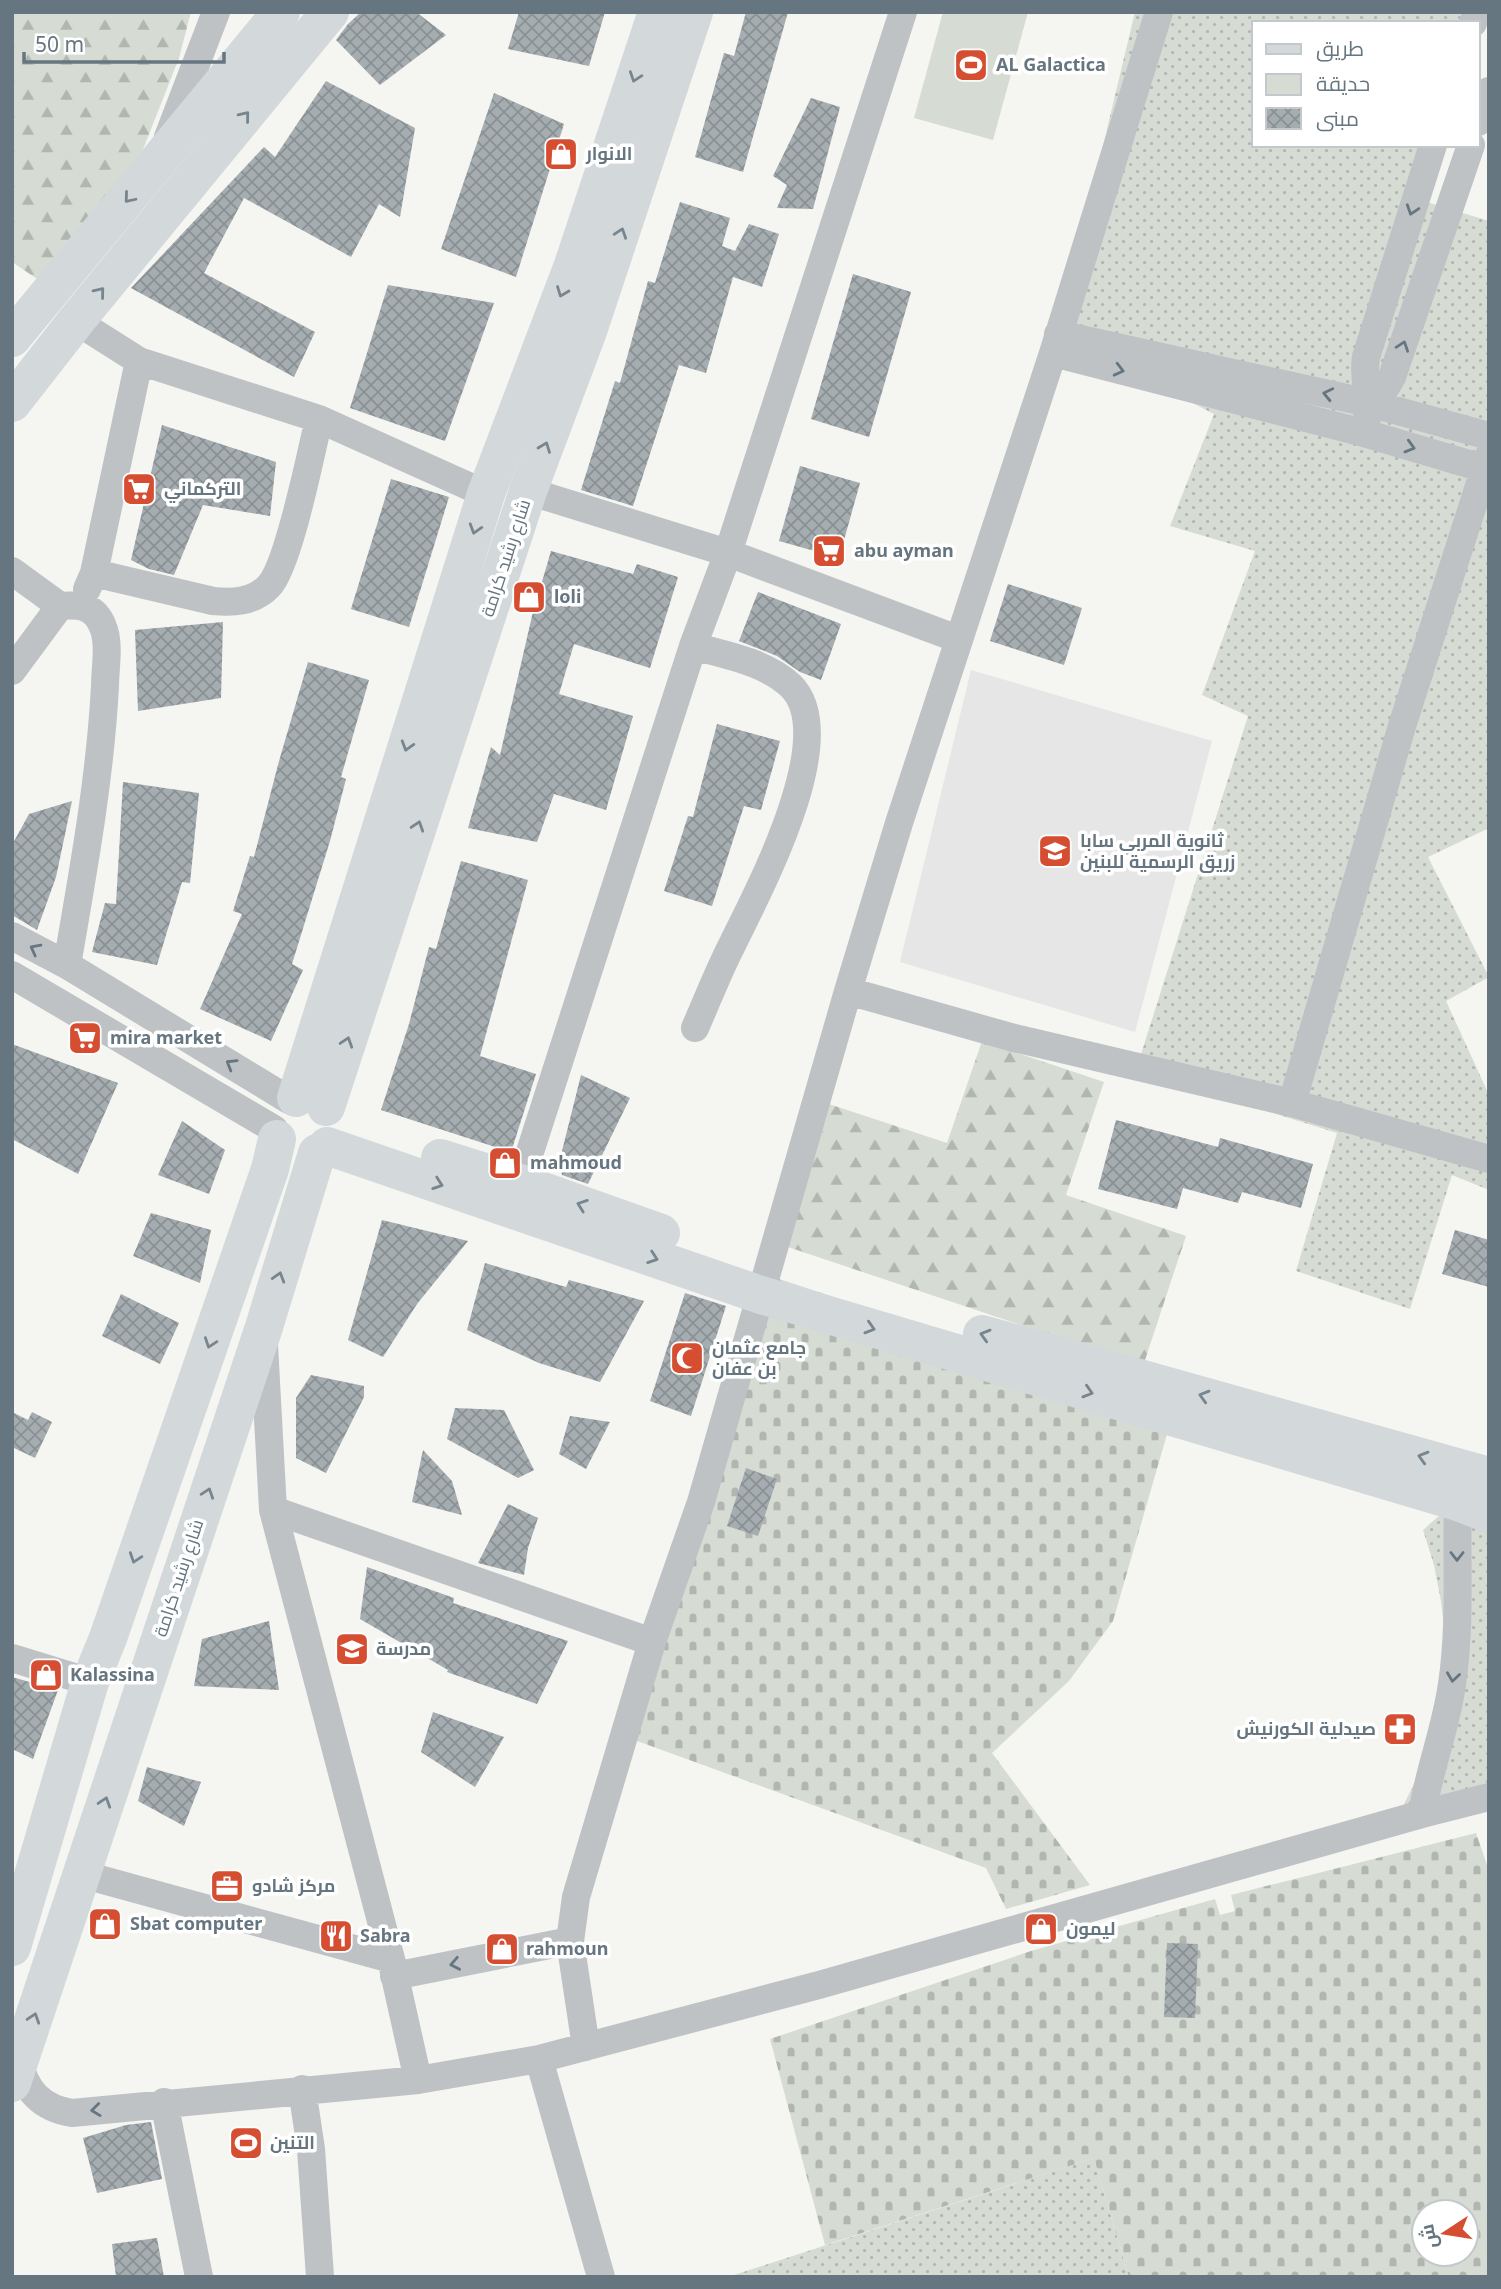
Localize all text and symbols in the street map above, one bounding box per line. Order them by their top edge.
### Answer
scale bar [24,21,224,65]
legend [1252,21,1480,147]
text: 50 m [35,30,84,58]
text: طريق [1316,34,1364,62]
sports icon: AL Galactica [952,46,990,84]
place label: AL Galactica [996,52,1106,76]
text: حديقة [1316,69,1370,97]
one-way arrow [629,71,644,83]
text: مبنى [1316,104,1359,132]
one-way arrow [237,111,249,124]
shop icon: الانوار [542,135,580,173]
place label: الانوار [585,141,632,165]
one-way arrow [125,189,137,202]
one-way arrow [1406,203,1420,216]
one-way arrow [613,227,627,240]
one-way arrow [556,286,570,298]
one-way arrow [92,287,105,299]
one-way arrow [1395,340,1409,352]
one-way arrow [1113,362,1125,376]
one-way arrow [1322,387,1334,402]
one-way arrow [1404,438,1416,453]
one-way arrow [536,442,550,454]
supermarket icon: التركماني [120,470,158,508]
place label: التركماني [164,476,241,504]
street label: شارع رشيد كرامة [475,496,536,620]
one-way arrow [469,522,484,534]
supermarket icon: abu ayman [810,532,848,570]
place label: abu ayman [854,538,954,562]
shop icon: loli [510,578,548,616]
place label: loli [554,584,581,608]
one-way arrow [401,740,416,752]
one-way arrow [410,820,425,832]
place label: ثانوية المربي سابا زريق الرسمية للبنين [1080,828,1235,873]
school or university icon: ثانوية المربي سابا زريق الرسمية للبنين [1036,832,1074,870]
one-way arrow [30,943,43,957]
supermarket icon: mira market [66,1019,104,1057]
place label: mira market [110,1025,222,1049]
one-way arrow [339,1036,354,1048]
one-way arrow [226,1059,239,1072]
shop icon: mahmoud [486,1144,524,1182]
place label: mahmoud [530,1150,622,1174]
one-way arrow [431,1176,444,1190]
one-way arrow [577,1199,589,1213]
one-way arrow [646,1250,659,1264]
one-way arrow [271,1271,286,1283]
one-way arrow [863,1319,875,1334]
one-way arrow [979,1328,991,1343]
place label: جامع عثمان بن عفان [712,1335,806,1380]
one-way arrow [204,1337,218,1349]
mosque icon: جامع عثمان بن عفان [668,1339,706,1377]
one-way arrow [1081,1384,1093,1399]
one-way arrow [1198,1390,1210,1404]
one-way arrow [1417,1451,1429,1466]
one-way arrow [200,1487,214,1500]
street label: شارع رشيد كرامة [148,1516,209,1640]
one-way arrow [1449,1551,1465,1562]
one-way arrow [129,1552,143,1564]
school or university icon: مدرسة [333,1630,371,1668]
place label: مدرسة [376,1636,431,1660]
shop icon: Kalassina [27,1656,65,1694]
place label: Kalassina [70,1662,155,1686]
one-way arrow [1446,1671,1461,1683]
pharmacy icon: صيدلية الكورنيش [1381,1710,1419,1748]
place label: صيدلية الكورنيش [1237,1716,1376,1740]
one-way arrow [97,1796,111,1809]
office icon: مركز شادو [208,1867,246,1905]
place label: مركز شادو [252,1873,335,1897]
shop icon: Sbat computer [86,1905,124,1943]
shop icon: ليمون [1022,1910,1060,1948]
place label: Sbat computer [130,1911,262,1935]
place label: ليمون [1066,1916,1115,1940]
restaurant icon: Sabra [317,1917,355,1955]
place label: Sabra [360,1923,411,1947]
shop icon: rahmoun [483,1930,521,1968]
place label: rahmoun [526,1936,608,1960]
one-way arrow [449,1956,461,1971]
one-way arrow [26,2012,40,2025]
one-way arrow [91,2102,102,2117]
sports icon: التنين [227,2124,265,2162]
place label: التنين [270,2130,315,2154]
north arrow [1410,2198,1480,2268]
text: ش [1413,2222,1444,2251]

